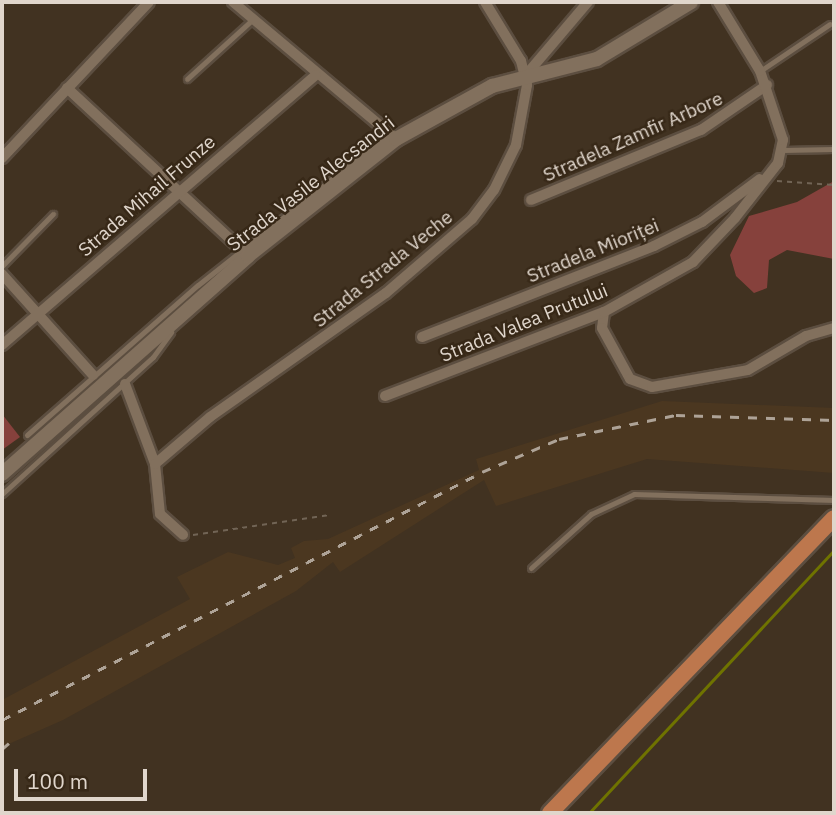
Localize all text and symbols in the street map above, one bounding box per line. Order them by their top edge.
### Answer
street label: Stradela Zamfir Arbore [540,87,726,187]
street label: Strada Vasile Alecsandri [223,112,399,256]
street label: Strada Mihail Frunze [74,130,220,262]
street label: Strada Strada Veche [309,206,457,332]
street label: Stradela Mioriței [524,214,662,288]
street label: Strada Valea Prutului [437,279,611,367]
scale bar [18,756,150,800]
text: 100 m [27,767,88,795]

